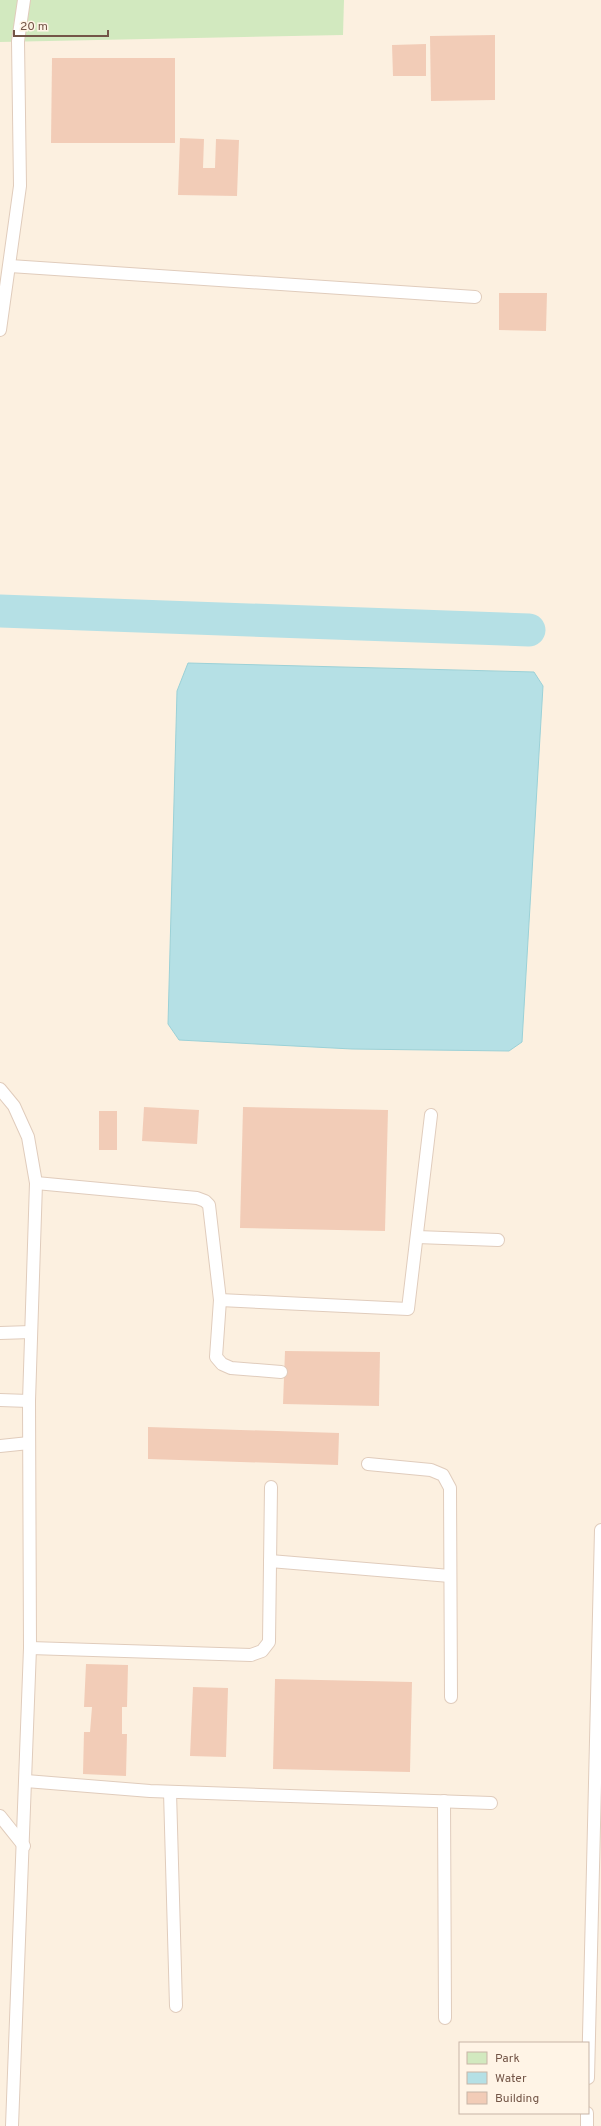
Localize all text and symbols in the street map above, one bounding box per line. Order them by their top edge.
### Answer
scale bar [14,12,108,38]
text: 20 m [20,19,48,35]
legend [459,2042,589,2114]
text: Park [495,2051,520,2067]
text: Water [495,2071,527,2087]
text: Building [495,2091,539,2107]

